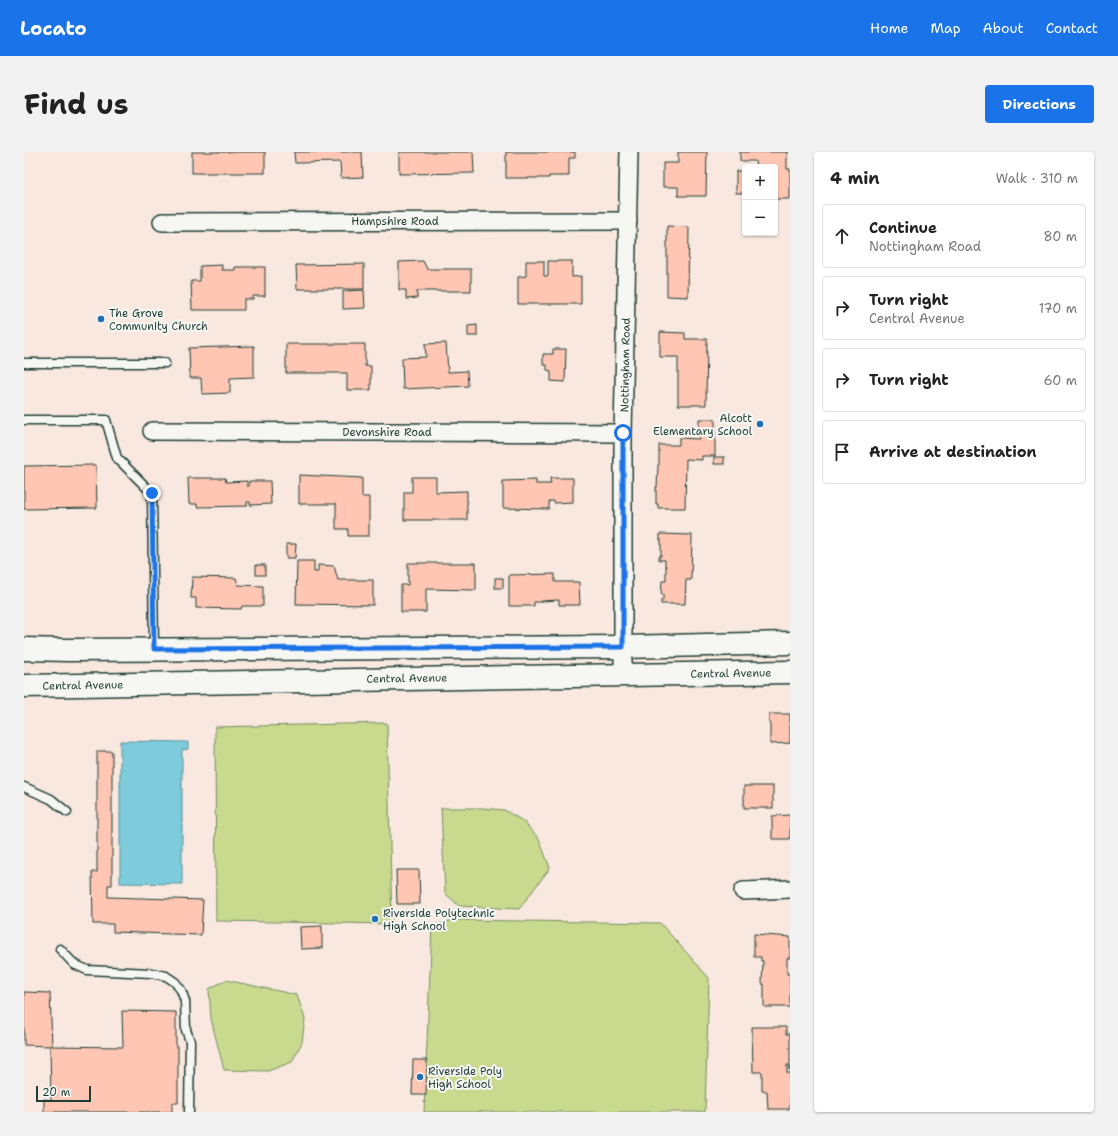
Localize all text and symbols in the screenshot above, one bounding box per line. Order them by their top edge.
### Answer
text: Locato [20,16,87,41]
text: Home [870,19,909,37]
text: Map [931,19,961,37]
text: About [983,19,1024,37]
text: Contact [1046,19,1098,37]
text: Find us [24,85,129,123]
button: Directions [985,85,1094,123]
map controls [742,164,778,236]
button: + [742,164,778,200]
text: 4 min [830,167,880,189]
text: Walk · 310 m [996,170,1078,187]
button: − [742,200,778,236]
street label: Hampshire Road [351,214,439,229]
text: Continue [869,218,937,238]
icon: ahead [831,225,853,247]
text: 80 m [1043,228,1077,245]
text: Nottingham Road [869,238,981,255]
text: Turn right [869,290,949,310]
icon: right [831,297,853,319]
text: 170 m [1039,300,1077,317]
place label: The Grove Community Church [109,306,208,334]
text: Central Avenue [869,310,965,327]
marker: The Grove Community Church [96,314,106,324]
street label: Nottingham Road [617,317,634,413]
icon: right [831,369,853,391]
text: Turn right [869,370,949,390]
text: 60 m [1044,372,1077,389]
place label: Alcott Elementary School [653,411,753,439]
marker: Alcott Elementary School [755,419,765,429]
route start [614,424,632,442]
street label: Devonshire Road [342,425,432,440]
icon: arrive [831,441,853,463]
text: Arrive at destination [869,442,1037,462]
route end [143,484,161,502]
street label: Central Avenue [690,665,772,682]
street label: Central Avenue [366,670,448,687]
street label: Central Avenue [42,677,124,694]
place label: Riverside Polytechnic High School [383,906,495,934]
marker: Riverside Polytechnic High School [370,914,380,924]
place label: Riverside Poly High School [428,1064,502,1092]
marker: Riverside Poly High School [415,1072,425,1082]
scale bar [36,1084,91,1103]
text: 20 m [42,1085,70,1100]

